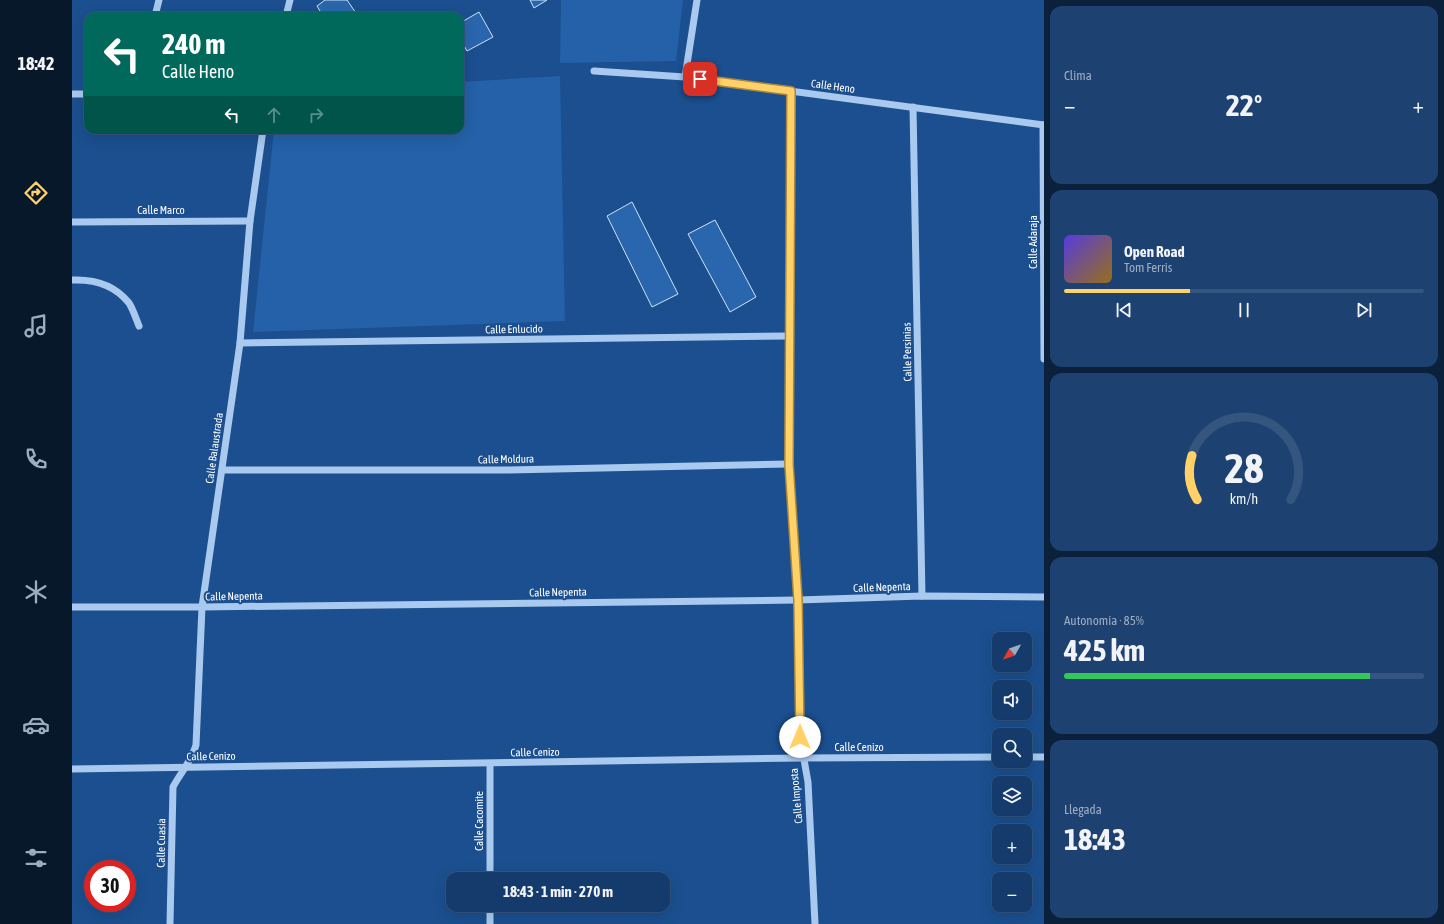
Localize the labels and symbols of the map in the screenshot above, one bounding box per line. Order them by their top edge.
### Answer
pin [683,62,717,96]
street label: Calle Heno [810,77,856,95]
street label: Calle Marco [137,204,185,216]
street label: Calle Adaraja [1027,215,1039,269]
street label: Calle Enlucido [485,322,543,336]
street label: Calle Persinias [900,322,914,382]
street label: Calle Balaustrada [203,412,225,484]
street label: Calle Moldura [478,453,534,465]
street label: Calle Nepenta [853,580,911,594]
street label: Calle Nepenta [529,585,587,599]
street label: Calle Nepenta [205,589,263,603]
north arrow [992,632,1032,672]
position arrow [779,716,821,758]
street label: Calle Cenizo [834,741,884,753]
street label: Calle Cenizo [510,746,560,758]
street label: Calle Cenizo [186,750,236,762]
street label: Calle Imposta [788,768,804,824]
street label: Calle Cacomite [473,791,485,851]
street label: Calle Cuasia [155,818,167,868]
speed limit sign: 30 [84,860,136,912]

